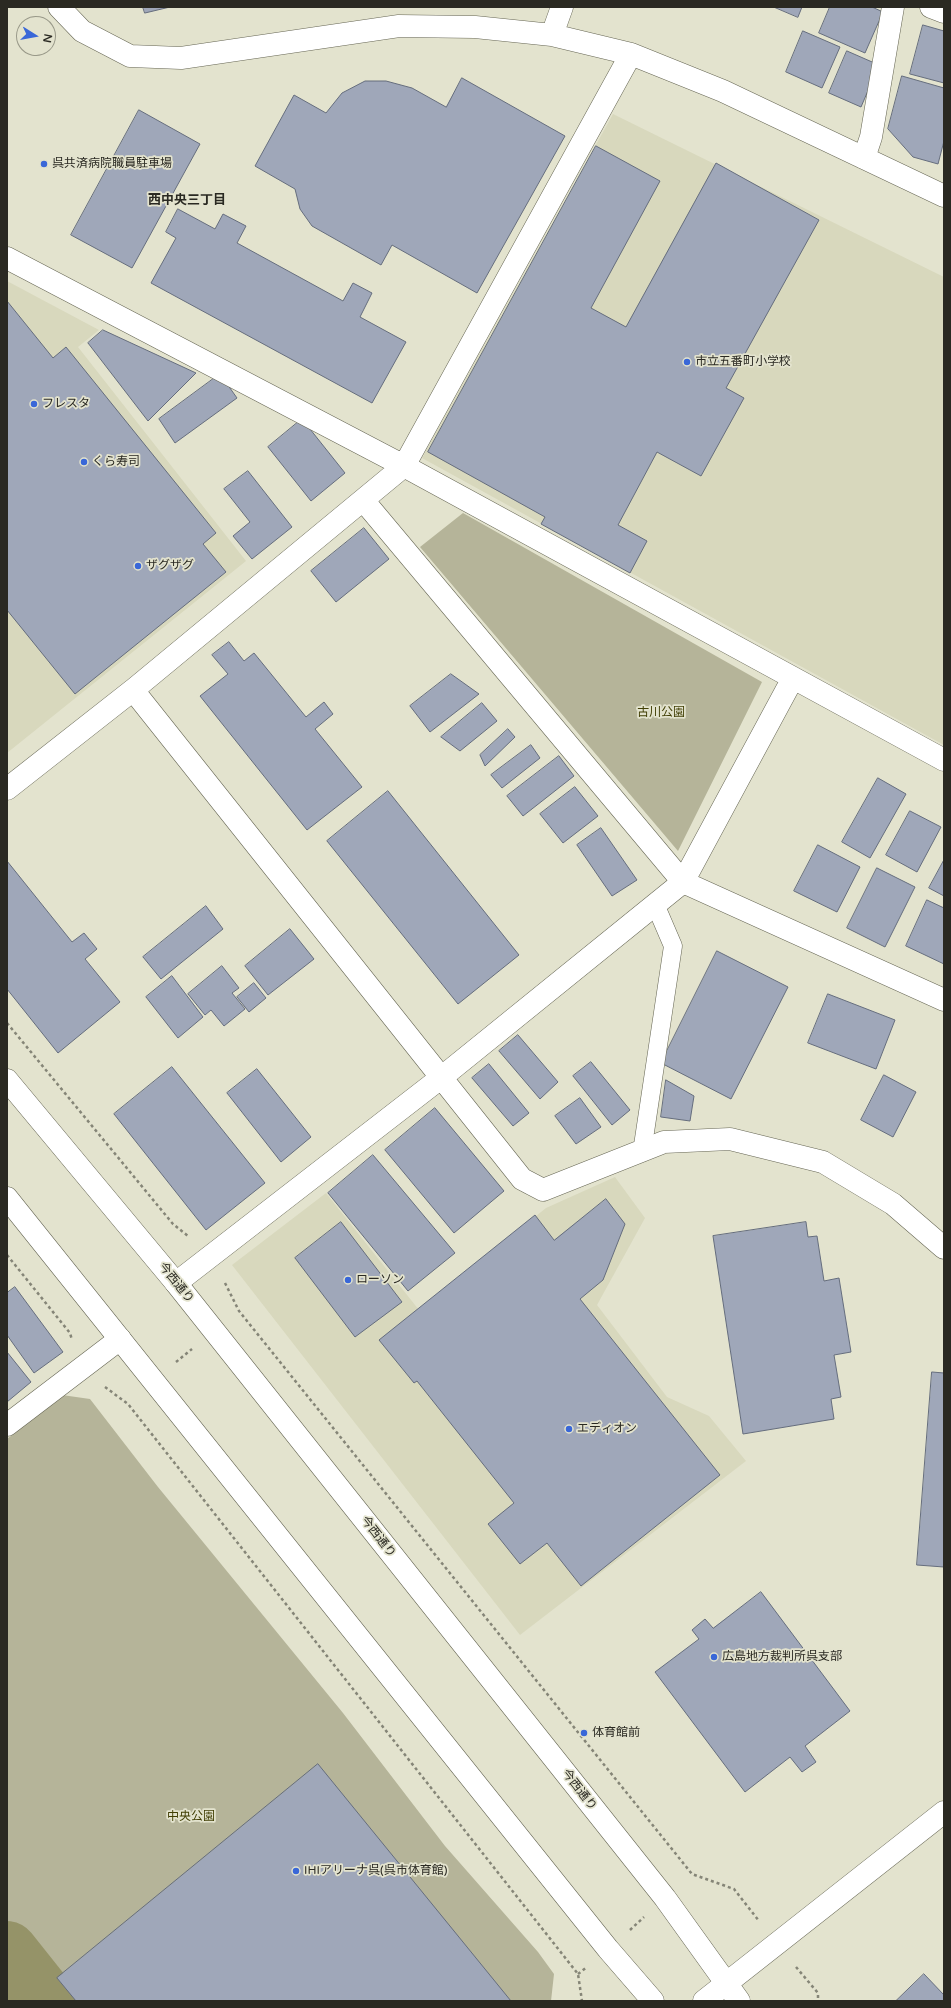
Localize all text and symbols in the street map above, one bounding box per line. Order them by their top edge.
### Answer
north arrow [16,16,56,56]
text: N [40,33,55,44]
place label: 呉共済病院職員駐車場 [52,157,172,171]
marker: 呉共済病院職員駐車場 [39,159,49,169]
district label: 西中央三丁目 [148,193,226,209]
place label: 市立五番町小学校 [695,355,791,369]
marker: 市立五番町小学校 [682,357,692,367]
place label: フレスタ [42,397,90,411]
marker: フレスタ [29,399,39,409]
place label: くら寿司 [92,455,140,469]
marker: くら寿司 [79,457,89,467]
place label: ザグザグ [146,559,194,573]
marker: ザグザグ [133,561,143,571]
park label: 古川公園 [637,706,685,720]
street label: 今西通り [155,1260,197,1306]
place label: ローソン [356,1273,404,1287]
marker: ローソン [343,1275,353,1285]
place label: エディオン [577,1422,637,1436]
marker: エディオン [564,1424,574,1434]
street label: 今西通り [358,1514,398,1560]
place label: 広島地方裁判所呉支部 [722,1650,842,1664]
marker: 広島地方裁判所呉支部 [709,1652,719,1662]
place label: 体育館前 [592,1726,640,1740]
marker: 体育館前 [579,1728,589,1738]
street label: 今西通り [559,1767,599,1813]
park label: 中央公園 [167,1810,215,1824]
place label: IHIアリーナ呉(呉市体育館) [304,1864,447,1878]
marker: IHIアリーナ呉(呉市体育館) [291,1866,301,1876]

